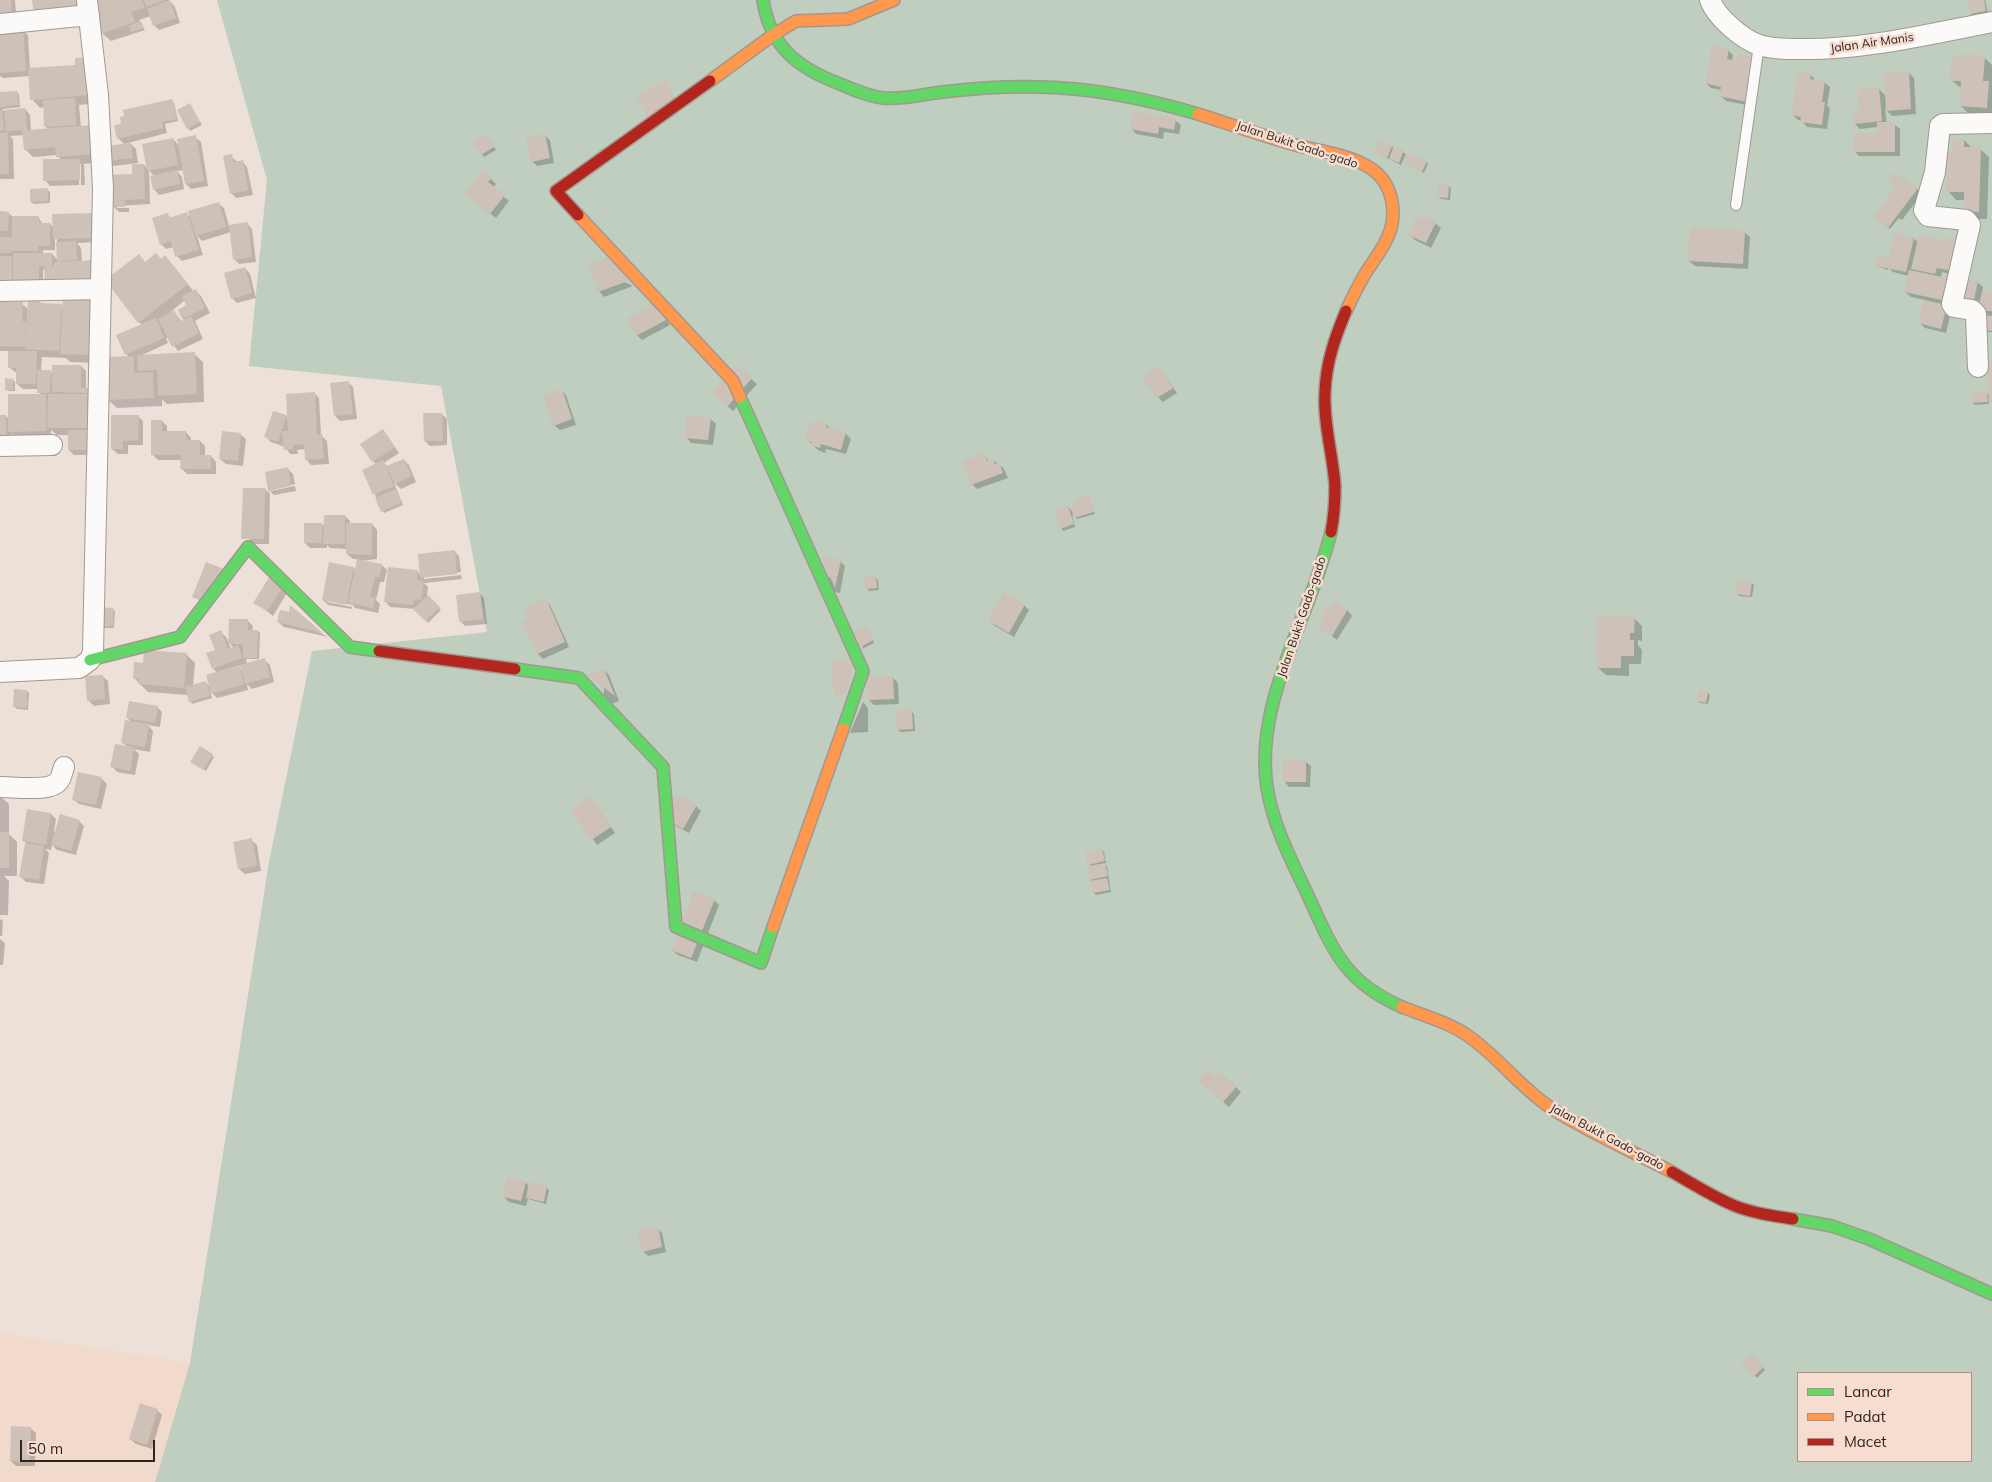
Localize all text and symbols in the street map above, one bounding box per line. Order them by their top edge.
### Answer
street label: Jalan Air Manis [1829,30,1915,56]
street label: Jalan Bukit Gado-gado [1234,119,1360,171]
street label: Jalan Bukit Gado-gado [1275,555,1329,679]
street label: Jalan Bukit Gado-gado [1548,1101,1666,1173]
legend [1797,1372,1972,1462]
text: Lancar [1844,1382,1892,1401]
text: Padat [1844,1407,1886,1426]
scale bar [22,1430,158,1462]
text: Macet [1844,1432,1887,1451]
text: 50 m [28,1439,63,1458]

